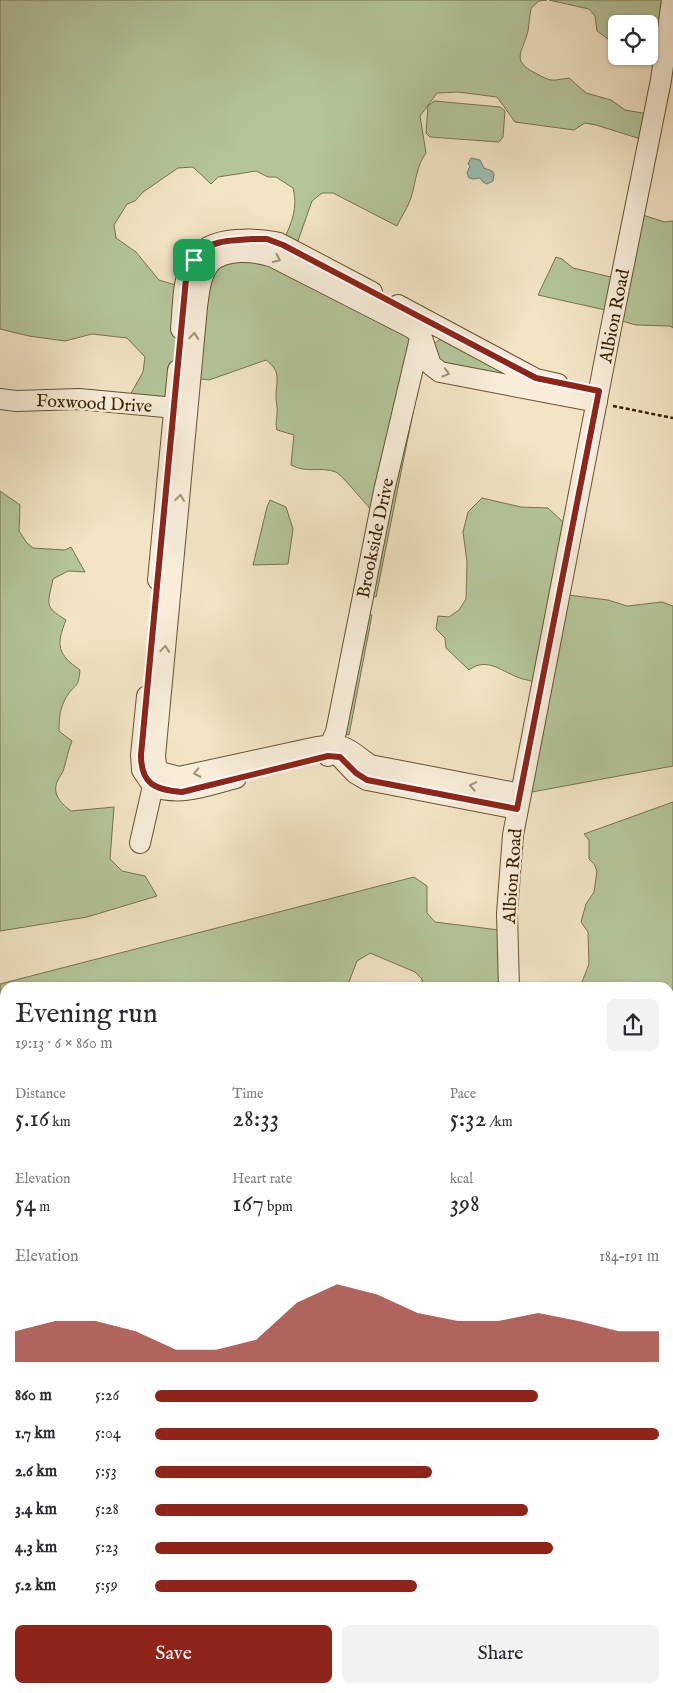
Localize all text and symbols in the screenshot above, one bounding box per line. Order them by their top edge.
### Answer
map controls [608,15,658,65]
button: locate [608,15,658,65]
pin [173,239,215,281]
icon: arrive [180,246,208,274]
one-way arrow [272,253,281,264]
street label: Albion Road [595,267,636,366]
one-way arrow [189,332,200,340]
one-way arrow [441,367,450,377]
street label: Foxwood Drive [35,390,153,419]
street label: Brookside Drive [353,476,400,600]
one-way arrow [174,494,185,502]
one-way arrow [159,644,170,652]
one-way arrow [192,767,201,778]
one-way arrow [468,781,477,791]
street label: Albion Road [499,827,528,925]
text: Evening run [15,997,158,1032]
button: share [607,999,659,1051]
text: 19:13 · 6 × 860 m [15,1034,113,1054]
text: Distance [15,1085,66,1103]
text: Time [232,1085,263,1103]
text: Pace [450,1085,476,1103]
text: 5.16 [15,1103,49,1135]
text: 28:33 [232,1103,279,1135]
text: 5:32 [450,1103,486,1135]
text: km [49,1113,71,1131]
text: /km [486,1113,513,1131]
text: Elevation [15,1170,71,1188]
text: Heart rate [232,1170,292,1188]
text: kcal [450,1170,473,1188]
text: 54 [15,1188,36,1220]
text: 167 [232,1188,264,1220]
text: 398 [450,1188,480,1220]
text: m [36,1198,50,1216]
text: bpm [264,1198,293,1216]
text: Elevation [15,1247,78,1267]
text: 184–191 m [599,1247,659,1267]
text: 860 m [15,1386,52,1406]
text: 5:26 [95,1386,119,1406]
text: 1.7 km [15,1424,55,1444]
text: 5:04 [95,1424,121,1444]
text: 2.6 km [15,1462,57,1482]
text: 5:53 [95,1462,117,1482]
text: 3.4 km [15,1500,57,1520]
text: 5:28 [95,1500,119,1520]
text: 4.3 km [15,1538,57,1558]
text: 5:23 [95,1538,119,1558]
text: 5.2 km [15,1576,56,1596]
text: 5:59 [95,1576,118,1596]
button: Save [15,1625,332,1683]
button: Share [342,1625,659,1683]

